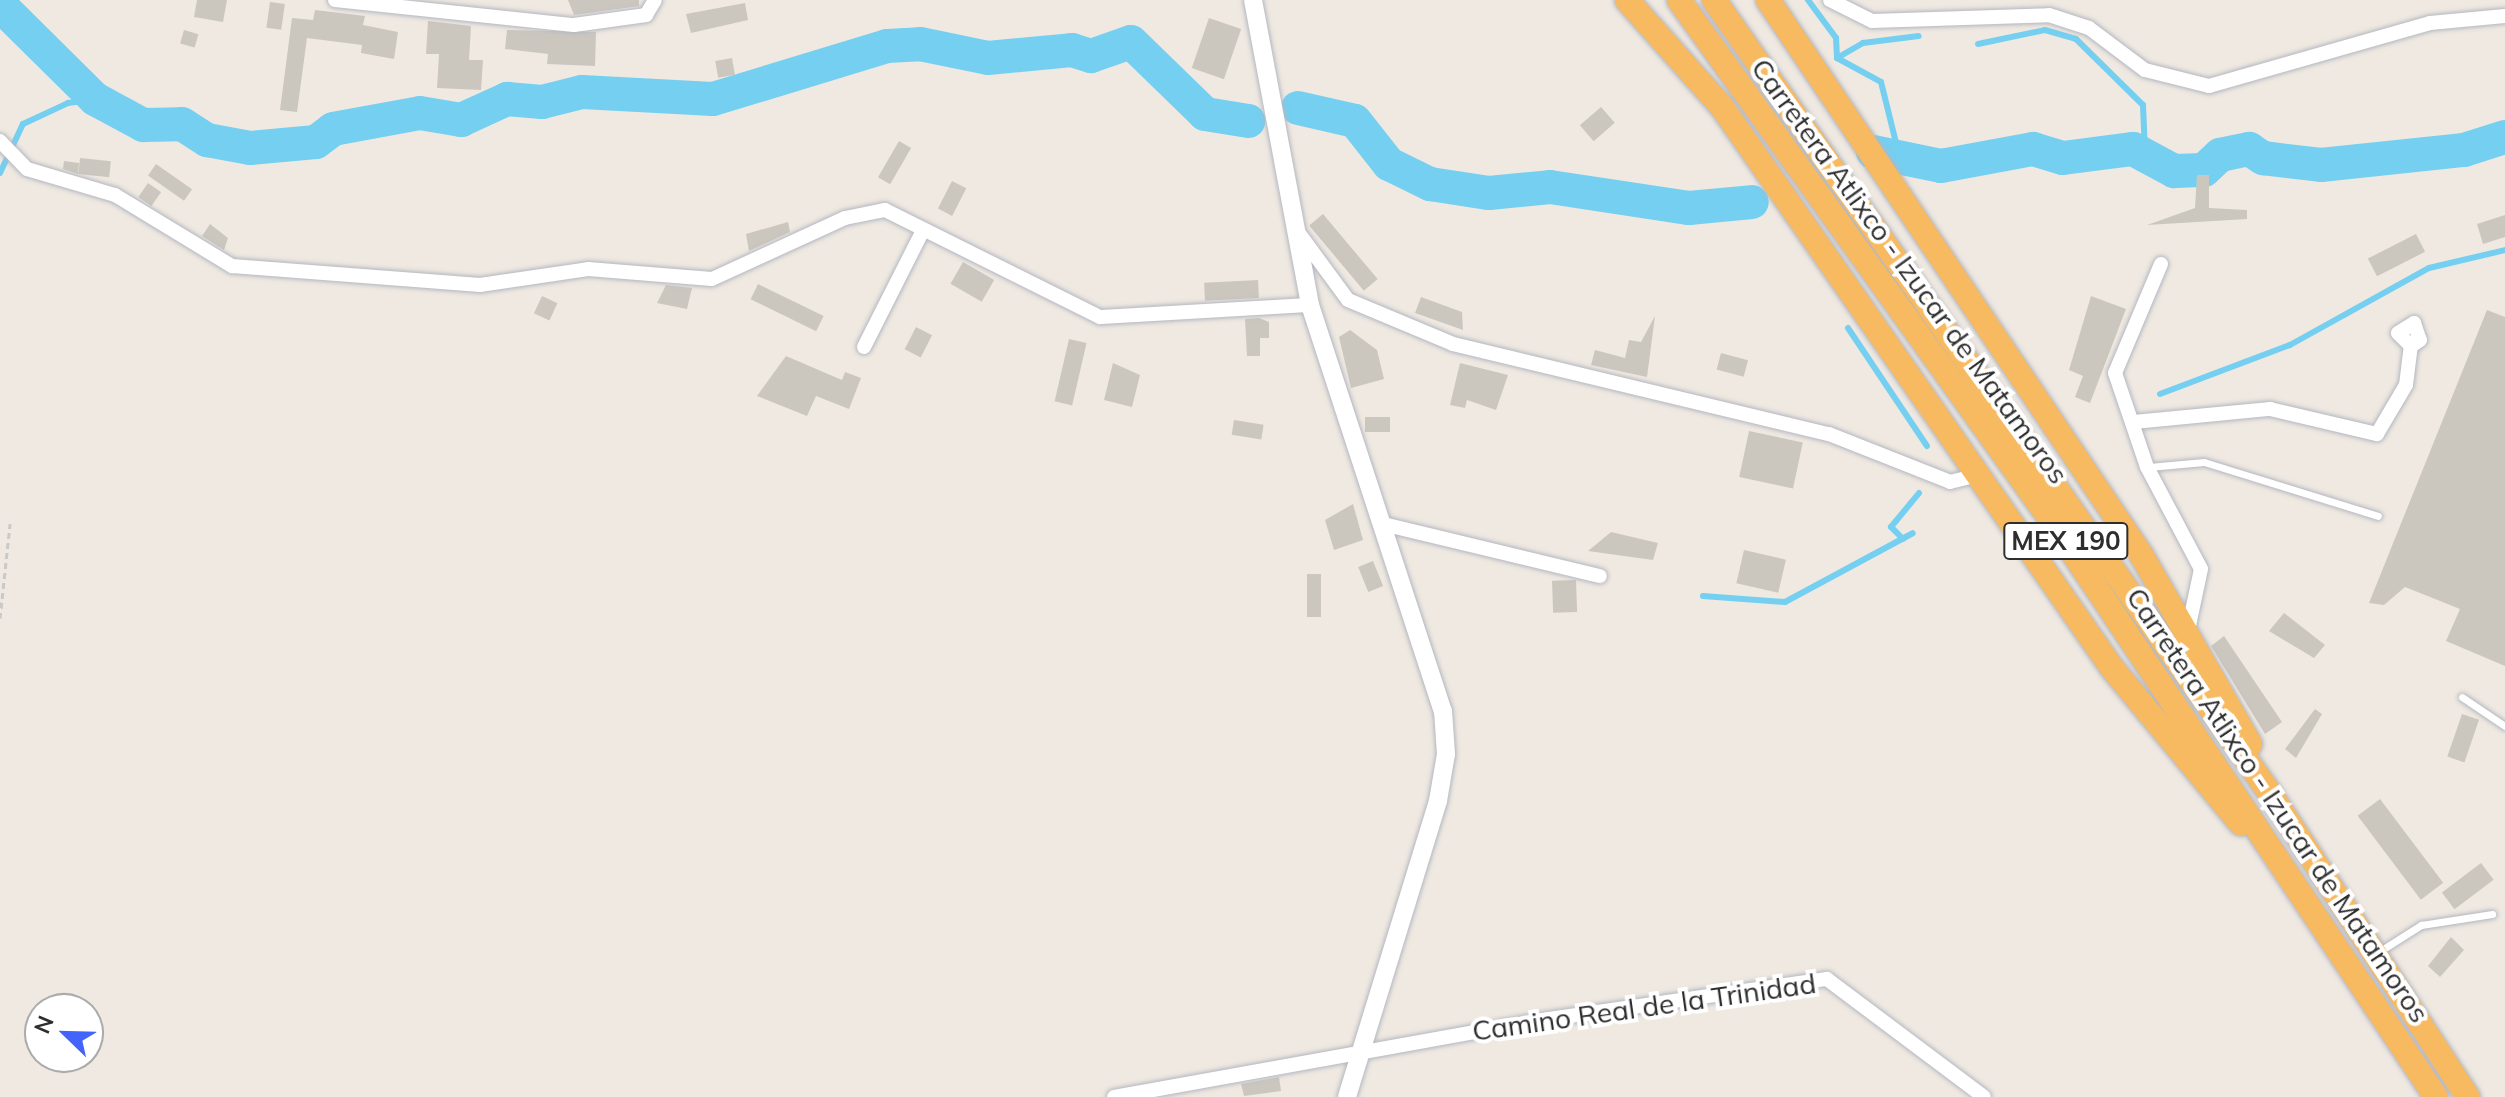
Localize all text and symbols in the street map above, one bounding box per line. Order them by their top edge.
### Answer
street label: Carretera Atlixco - Izucar de Matamoros [1744,52,2076,490]
road number: MEX 190 [2002,519,2130,563]
street label: Carretera Atlixco - Izucar de Matamoros [2119,581,2437,1029]
street label: Camino Real de la Trinidad [1470,966,1818,1048]
north arrow [24,993,104,1073]
text: N [28,1011,60,1038]

